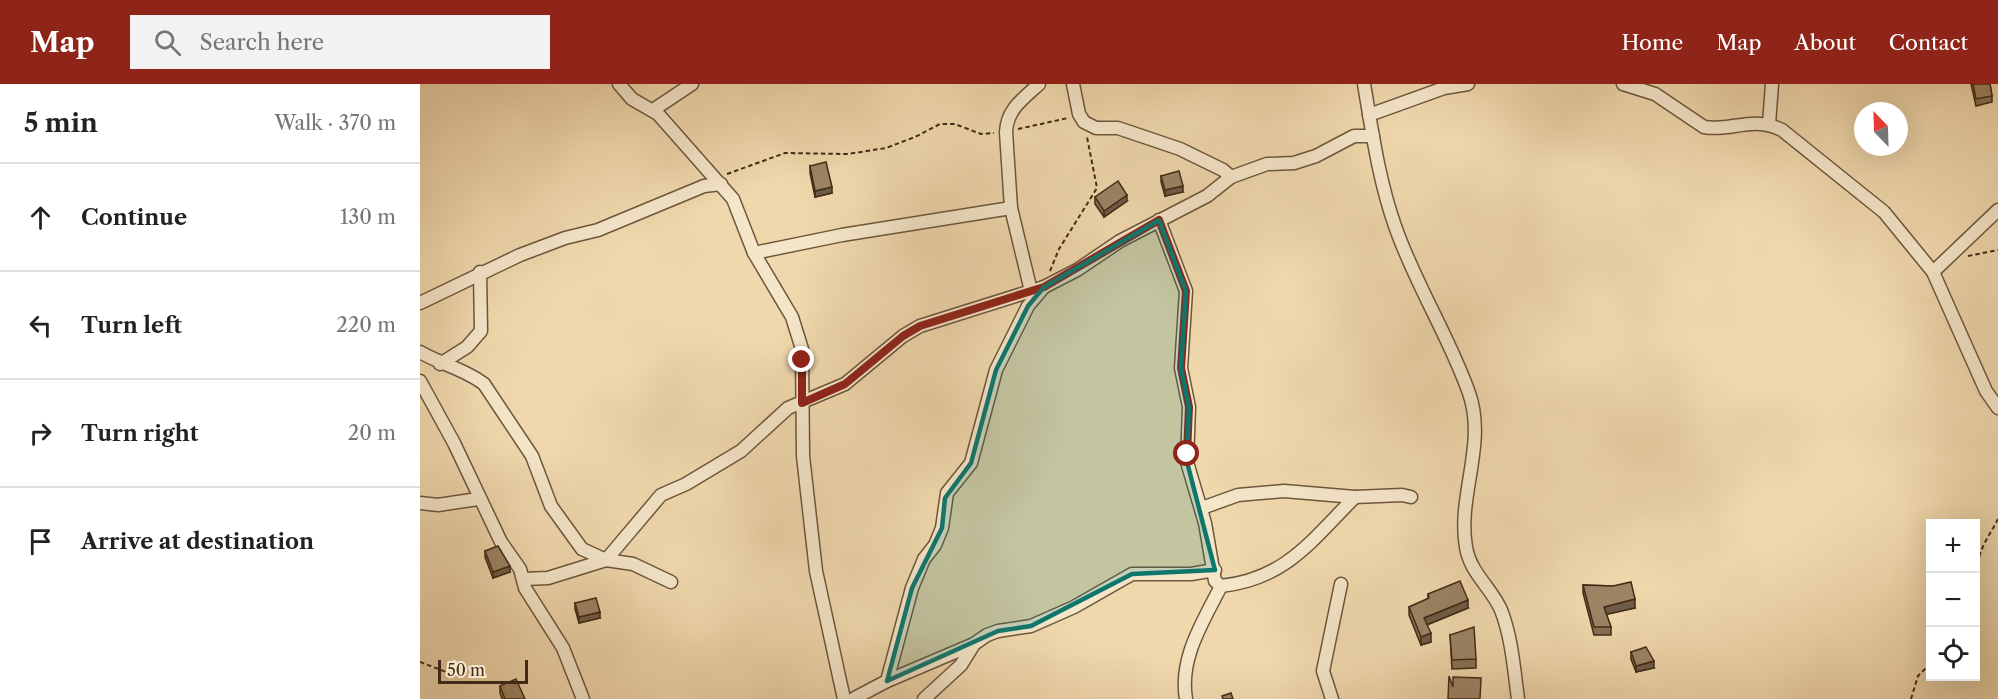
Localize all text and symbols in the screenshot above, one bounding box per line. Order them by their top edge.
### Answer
search box [130,15,550,69]
text: Map [30,25,94,59]
icon: search [151,26,184,59]
text: Search here [199,29,324,56]
text: Home [1622,30,1683,55]
text: Map [1716,30,1761,55]
text: About [1794,30,1856,55]
text: Contact [1889,30,1968,55]
north arrow [1854,102,1908,156]
text: 5 min [24,107,98,139]
text: Walk · 370 m [274,111,396,135]
icon: ahead [24,201,57,234]
text: Continue [81,204,187,231]
text: 130 m [340,205,396,229]
icon: left [24,309,57,342]
text: Turn left [81,312,182,339]
text: 220 m [336,313,396,337]
route end [788,346,814,372]
icon: right [24,417,57,450]
text: Turn right [81,420,199,447]
text: 20 m [348,421,396,445]
route start [1173,440,1199,466]
map controls [1926,519,1980,681]
button: + [1926,519,1980,573]
icon: arrive [24,525,57,558]
text: Arrive at destination [81,528,314,555]
button: − [1926,573,1980,627]
button: locate [1926,627,1980,681]
scale bar [438,657,528,684]
text: 50 m [447,660,485,680]

